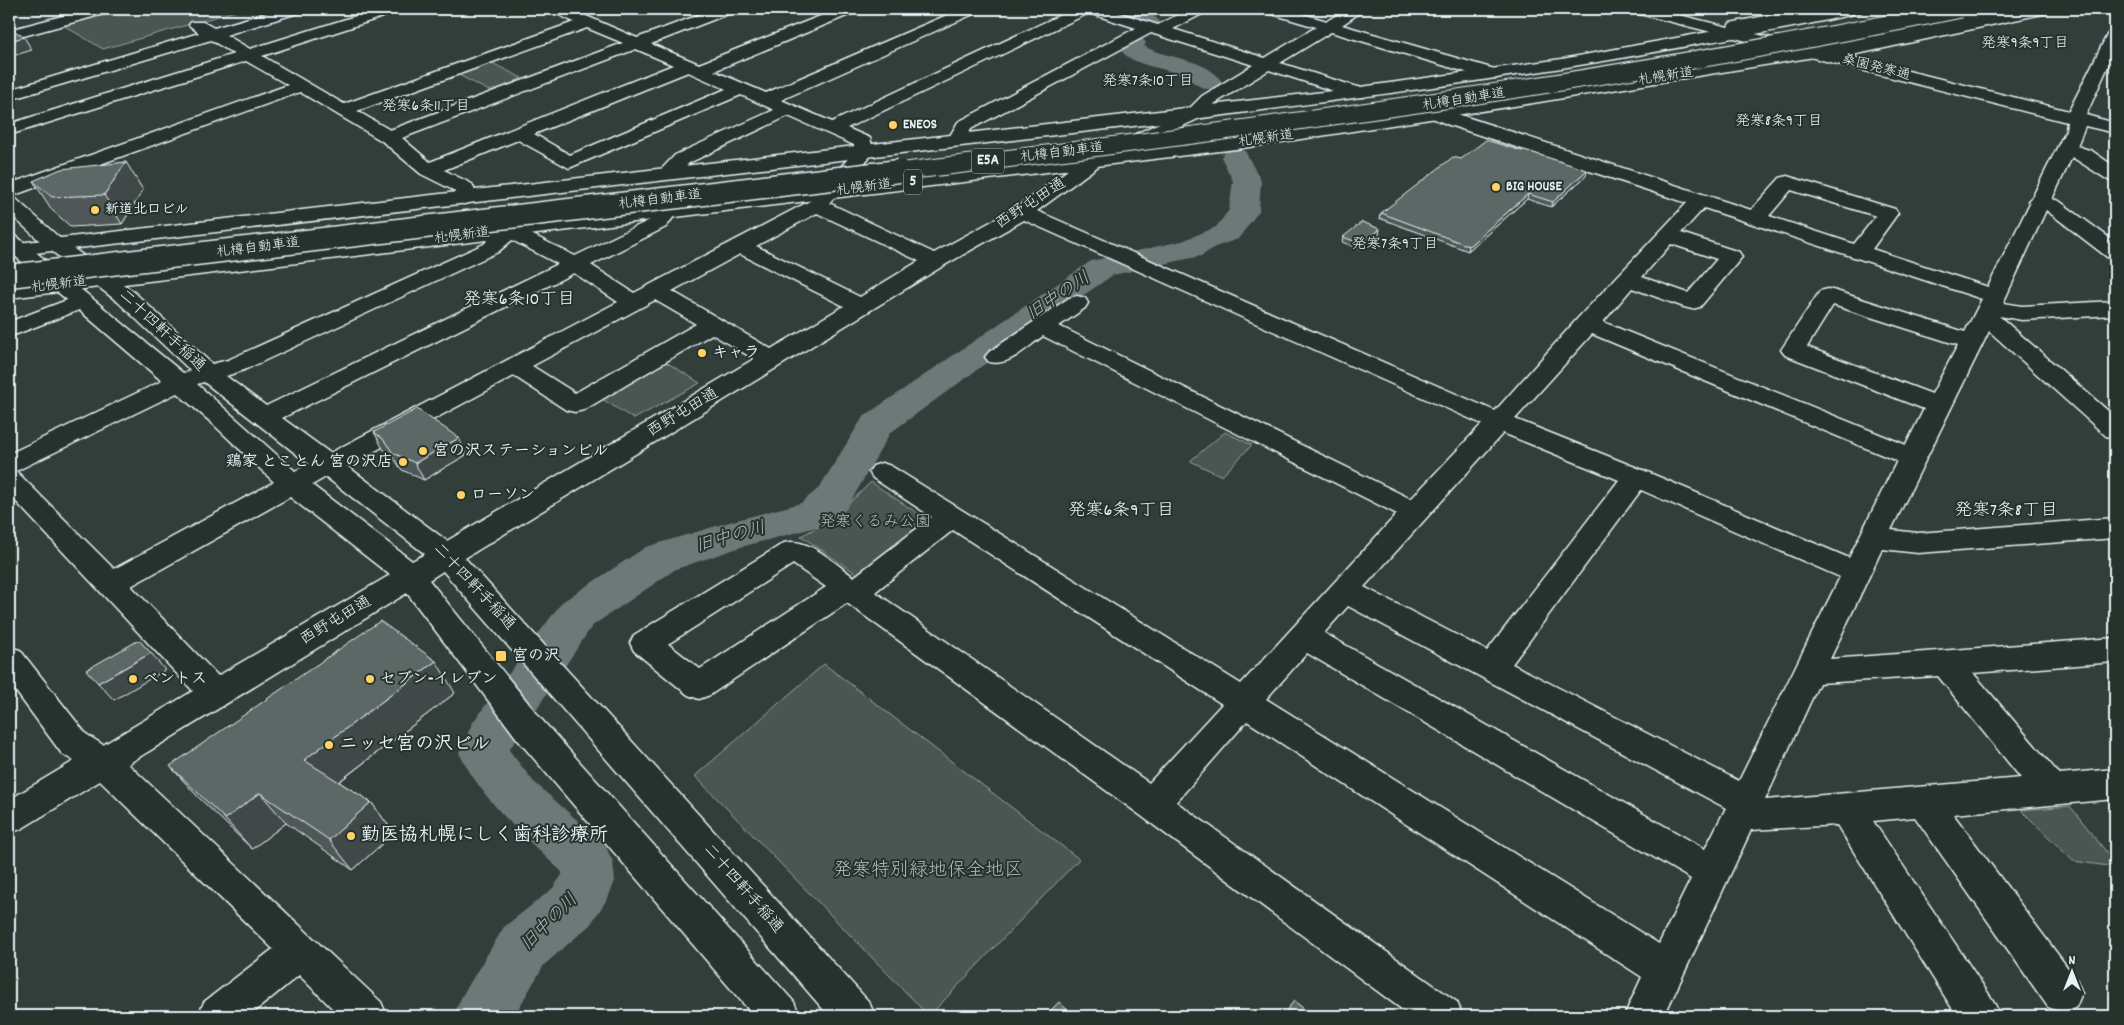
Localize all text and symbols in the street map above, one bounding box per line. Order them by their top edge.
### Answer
district label: 発寒9条9丁目 [1981,33,2069,55]
street label: 桑園発寒通 [1840,50,1912,86]
street label: 札幌新道 [1637,63,1695,91]
district label: 発寒7条10丁目 [1102,71,1194,93]
street label: 札樽自動車道 [1421,84,1507,116]
district label: 発寒6条11丁目 [382,96,470,118]
district label: 発寒8条9丁目 [1735,111,1823,133]
place label: ENEOS [903,115,937,135]
marker: ENEOS [887,119,899,131]
street label: 札幌新道 [1237,125,1295,153]
street label: 札樽自動車道 [1019,138,1105,168]
road number: E5A [972,148,1004,174]
road number: 5 [904,170,922,194]
street label: 西野屯田通 [991,173,1071,235]
street label: 札幌新道 [835,175,893,201]
place label: BIG HOUSE [1506,177,1562,197]
marker: BIG HOUSE [1490,181,1502,193]
street label: 札樽自動車道 [617,185,703,215]
place label: 新道北口ビル [105,200,189,220]
marker: 新道北口ビル [89,204,101,216]
street label: 札幌新道 [433,223,491,249]
street label: 札樽自動車道 [215,233,301,263]
district label: 発寒7条9丁目 [1351,234,1439,256]
water label: 旧中の川 [1022,267,1096,327]
street label: 札幌新道 [30,272,88,298]
street label: 二十四軒手稲通 [113,284,211,378]
district label: 発寒6条10丁目 [463,288,575,313]
place label: キャラ [712,342,760,365]
marker: キャラ [696,347,708,359]
street label: 西野屯田通 [643,383,723,443]
place label: 宮の沢ステーションビル [433,440,609,463]
marker: 宮の沢ステーションビル [417,445,429,457]
place label: 鶏家 とことん 宮の沢店 [226,451,393,474]
marker: 鶏家 とことん 宮の沢店 [397,456,409,468]
place label: ローソン [471,484,535,507]
marker: ローソン [455,489,467,501]
district label: 発寒6条9丁目 [1067,499,1175,524]
district label: 発寒7条8丁目 [1954,499,2058,524]
park label: 発寒くるみ公園 [819,511,931,534]
water label: 旧中の川 [693,516,769,560]
street label: 二十四軒手稲通 [427,538,521,636]
street label: 西野屯田通 [296,591,376,651]
place label: 宮の沢 [512,645,560,668]
marker: 宮の沢 [494,649,508,663]
place label: ベントス [143,668,207,691]
place label: セブン-イレブン [380,668,497,691]
marker: ベントス [127,673,139,685]
marker: セブン-イレブン [364,673,376,685]
place label: ニッセ宮の沢ビル [339,732,491,759]
marker: ニッセ宮の沢ビル [323,739,335,751]
place label: 勤医協札幌にしく歯科診療所 [361,823,608,850]
marker: 勤医協札幌にしく歯科診療所 [345,830,357,842]
street label: 二十四軒手稲通 [698,839,788,939]
park label: 発寒特別緑地保全地区 [833,858,1023,885]
water label: 旧中の川 [516,889,584,957]
north arrow [2046,948,2096,998]
text: N [2069,951,2076,971]

